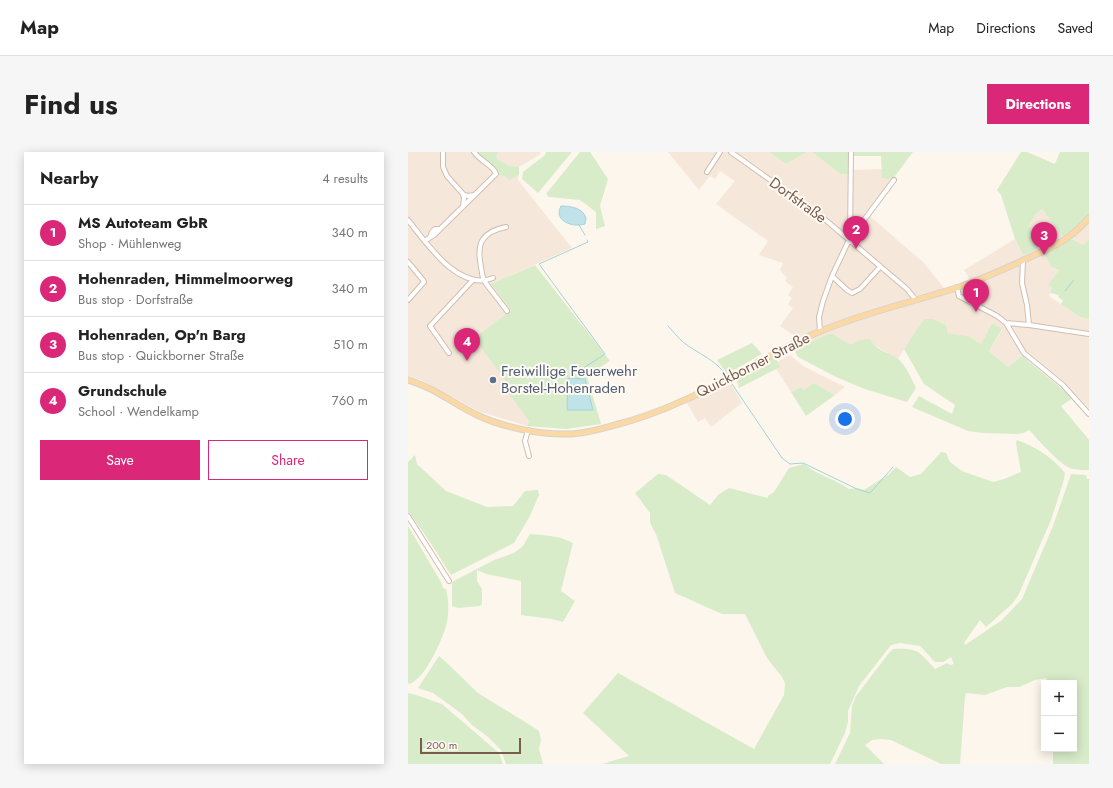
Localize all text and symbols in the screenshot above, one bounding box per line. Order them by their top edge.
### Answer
text: Map [20,14,59,41]
text: Map [928,18,954,38]
text: Directions [976,18,1036,38]
text: Saved [1058,18,1093,38]
text: Find us [24,84,118,125]
button: Directions [987,84,1089,124]
text: Nearby [40,166,98,190]
text: 4 results [322,169,368,188]
street label: Dorfstraße [765,172,831,228]
text: MS Autoteam GbR [78,212,208,234]
pin: 2 [843,216,869,249]
pin: 3 [1031,222,1057,255]
text: 1 [50,223,56,242]
text: 340 m [331,223,368,242]
text: Shop · Mühlenweg [78,234,182,253]
text: Hohenraden, Himmelmoorweg [78,268,293,290]
text: 2 [49,279,57,298]
text: 340 m [331,279,368,298]
pin: 1 [963,279,989,312]
text: Bus stop · Dorfstraße [78,290,193,309]
text: Hohenraden, Op'n Barg [78,324,246,346]
street label: Quickborner Straße [692,327,814,403]
pin: 4 [454,328,480,361]
text: 3 [49,335,57,354]
text: 510 m [333,335,368,354]
text: Bus stop · Quickborner Straße [78,346,244,365]
place label: Freiwillige Feuerwehr Borstel-Hohenraden [501,360,638,399]
marker: Freiwillige Feuerwehr Borstel-Hohenraden [488,375,498,385]
text: Grundschule [78,380,167,402]
text: 4 [48,391,58,410]
text: 760 m [332,391,368,410]
text: School · Wendelkamp [78,402,199,421]
your location [835,409,855,429]
button: Save [40,440,200,480]
button: Share [208,440,368,480]
map controls [1041,680,1077,752]
button: + [1041,680,1077,716]
button: − [1041,716,1077,752]
scale bar [420,736,521,755]
text: 200 m [426,737,457,753]

